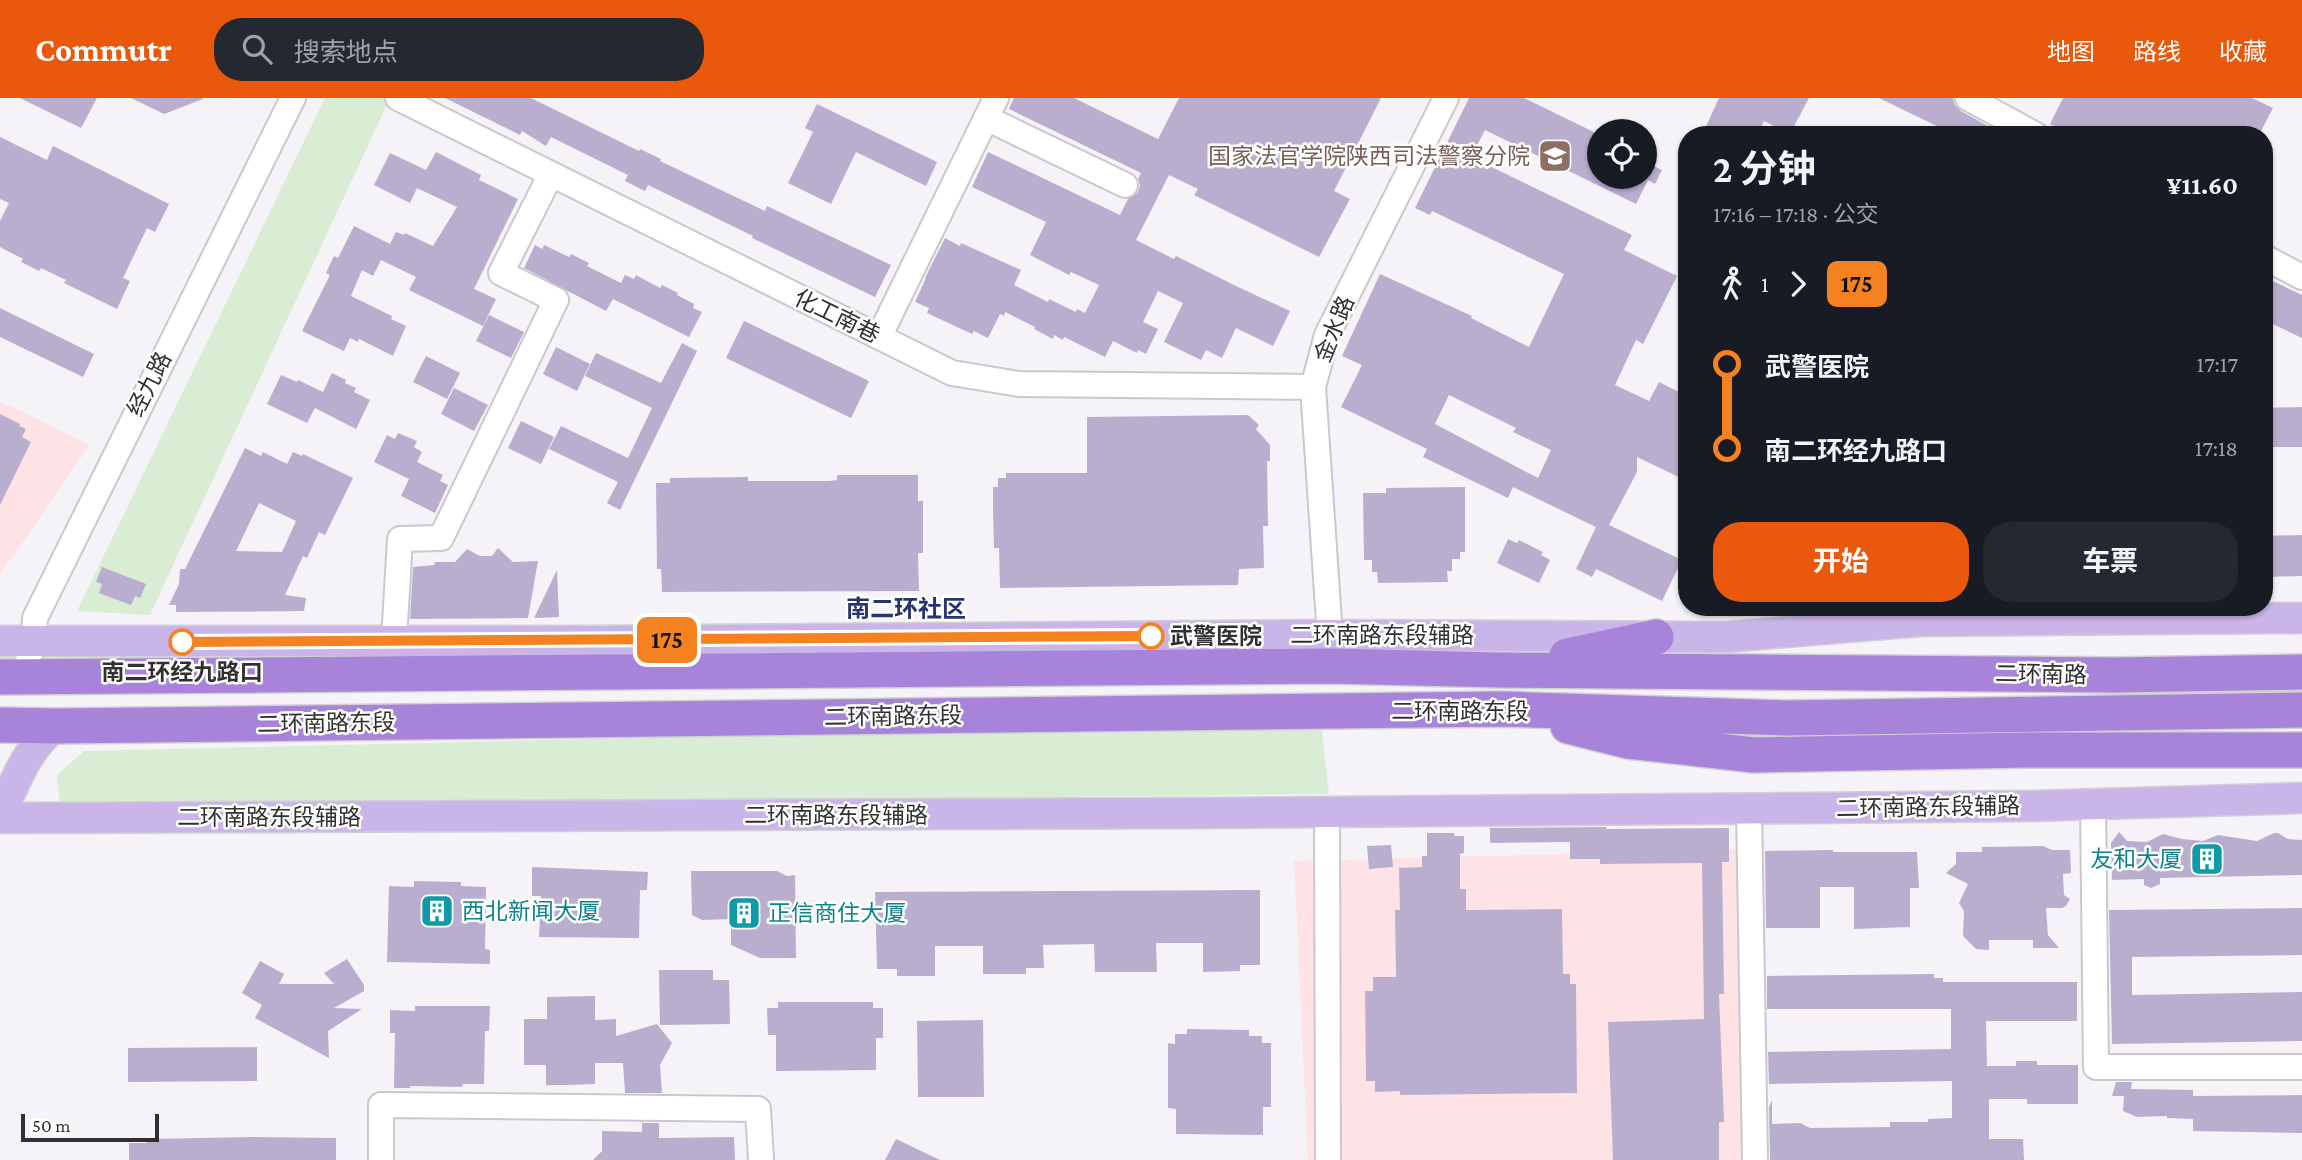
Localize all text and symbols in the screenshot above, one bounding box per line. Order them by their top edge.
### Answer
search box [214,18,704,81]
icon: search [238,30,276,68]
text: Commutr [35,31,172,68]
text: 搜索地点 [294,38,398,67]
text: 地图 [2047,38,2095,65]
text: 路线 [2133,38,2181,65]
text: 收藏 [2219,38,2267,65]
map controls [1587,119,1657,189]
button: locate [1587,119,1657,189]
school or university icon: 国家法官学院陕西司法警察分院 [1536,137,1574,175]
place label: 国家法官学院陕西司法警察分院 [1208,143,1530,169]
text: 2 分钟 [1713,148,1816,190]
text: ¥11.60 [2167,171,2238,200]
text: 17:16 – 17:18 · 公交 [1713,201,1879,227]
icon: walk [1713,265,1751,303]
icon: forward [1779,265,1817,303]
text: 175 [1841,270,1873,297]
text: 1 [1761,271,1769,297]
street label: 化工南巷 [790,284,884,348]
street label: 金水路 [1309,292,1359,366]
street label: 经九路 [122,347,176,421]
text: 17:17 [2197,351,2238,377]
text: 武警医院 [1765,353,1869,382]
text: 17:18 [2195,435,2238,461]
text: 南二环经九路口 [1765,437,1947,466]
button: 开始 [1713,522,1969,602]
button: 车票 [1983,522,2238,602]
district label: 南二环社区 [846,595,966,622]
line badge: 175 [627,617,707,663]
street label: 二环南路东段辅路 [1290,622,1474,648]
marker: 武警医院 [1138,623,1164,649]
place label: 武警医院 [1170,623,1262,649]
text: 175 [651,626,683,653]
marker: 南二环经九路口 [169,629,195,655]
place label: 南二环经九路口 [102,659,263,685]
street label: 二环南路 [1995,660,2087,688]
street label: 二环南路东段 [1391,698,1529,724]
street label: 二环南路东段 [824,702,962,730]
street label: 二环南路东段 [257,709,395,737]
street label: 二环南路东段辅路 [1836,792,2020,822]
street label: 二环南路东段辅路 [744,802,928,828]
street label: 二环南路东段辅路 [177,804,361,830]
building icon: 友和大厦 [2188,840,2226,878]
place label: 友和大厦 [2090,846,2182,872]
building icon: 西北新闻大厦 [418,892,456,930]
building icon: 正信商住大厦 [725,894,763,932]
place label: 西北新闻大厦 [462,898,600,924]
place label: 正信商住大厦 [768,900,906,926]
scale bar [21,1111,159,1143]
text: 50 m [32,1115,71,1136]

